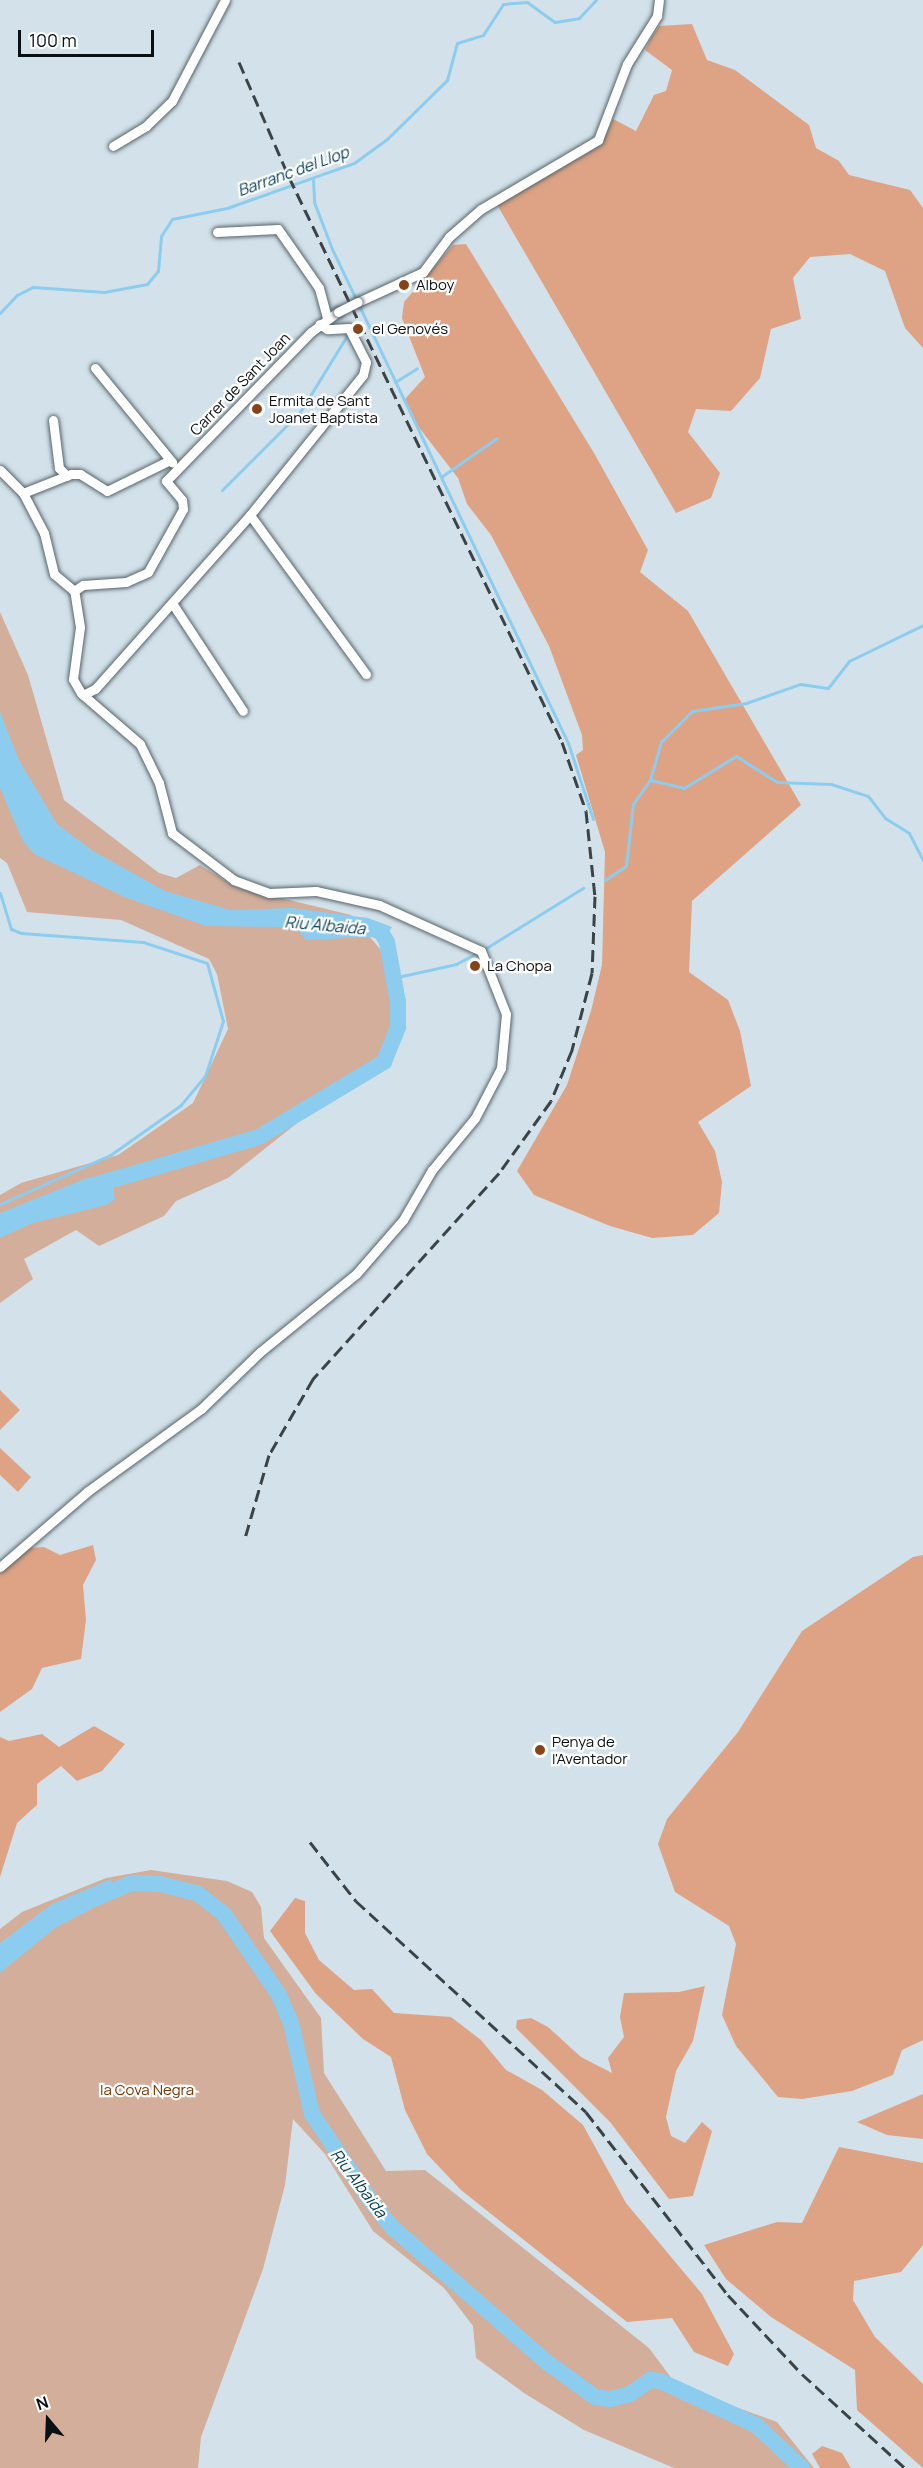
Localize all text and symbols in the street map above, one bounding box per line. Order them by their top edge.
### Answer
scale bar [21,18,158,56]
text: 100 m [29,28,77,52]
water label: Barranc del Llop [235,142,351,200]
place label: Alboy [416,276,454,294]
marker: Alboy [397,278,411,292]
marker: el Genovés [349,320,367,338]
place label: el Genovés [372,320,448,338]
street label: Carrer de Sant Joan [186,329,294,439]
place label: Ermita de Sant Joanet Baptista [269,391,378,426]
marker: Ermita de Sant Joanet Baptista [250,402,264,416]
water label: Riu Albaida [284,912,366,938]
place label: La Chopa [487,957,552,975]
marker: La Chopa [468,959,482,973]
place label: Penya de l'Aventador [552,1732,628,1767]
marker: Penya de l'Aventador [533,1743,547,1757]
park label: la Cova Negra [100,2081,194,2099]
water label: Riu Albaida [327,2145,391,2221]
north arrow [18,2390,78,2450]
text: N [33,2391,51,2415]

